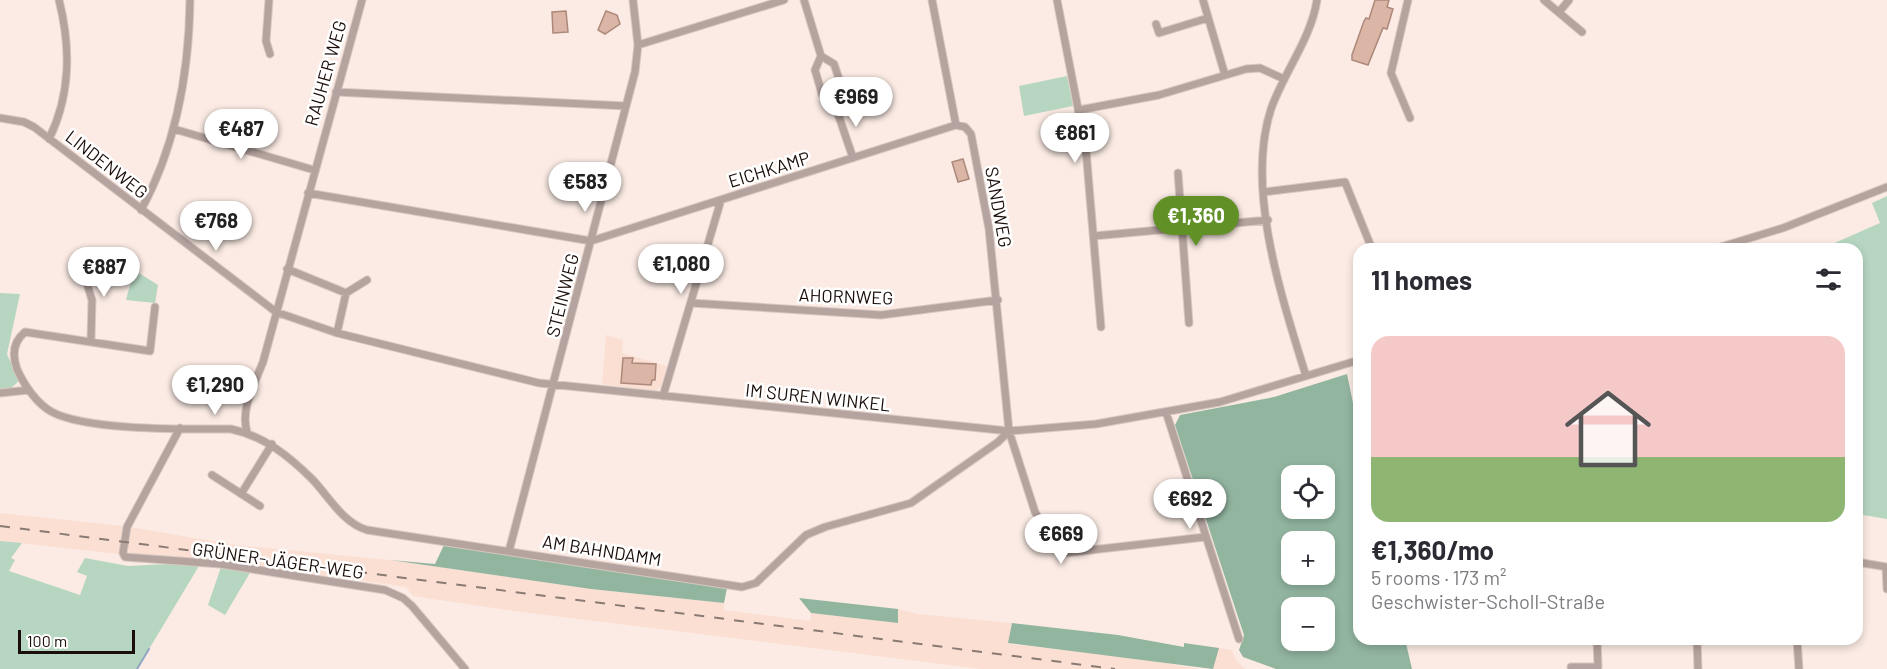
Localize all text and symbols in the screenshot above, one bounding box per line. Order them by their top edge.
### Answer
street label: RAUHER WEG [299,18,351,128]
pin: €969 [820,77,892,128]
text: €969 [834,84,878,108]
pin: €487 [205,109,277,160]
pin: €861 [1039,113,1111,164]
text: €487 [218,116,264,140]
text: €861 [1054,120,1096,144]
street label: LINDENWEG [61,125,153,203]
street label: EICHKAMP [726,146,812,192]
pin: €583 [549,162,621,213]
street label: SANDWEG [981,165,1017,249]
text: €583 [562,169,608,193]
pin: €1,360 [1147,196,1245,247]
pin: €768 [180,201,252,252]
text: €1,360 [1167,203,1225,227]
text: €768 [194,208,238,232]
pin: €1,080 [632,244,730,295]
pin: €887 [68,247,140,298]
street label: STEINWEG [541,251,583,339]
text: €1,080 [652,251,710,275]
text: €887 [82,254,126,278]
icon: filters [1812,263,1845,296]
text: 11 homes [1371,264,1472,295]
street label: AHORNWEG [798,283,894,309]
pin: €1,290 [166,365,264,416]
text: €1,290 [186,372,244,396]
icon: home [1554,375,1662,483]
street label: IM SUREN WINKEL [744,378,892,416]
map controls [1281,465,1335,651]
button: locate [1281,465,1335,519]
pin: €692 [1154,479,1226,530]
text: €692 [1167,486,1213,510]
pin: €669 [1025,514,1097,565]
text: €669 [1039,521,1083,545]
street label: AM BAHNDAMM [541,530,663,570]
button: + [1281,531,1335,585]
text: €1,360/mo [1371,534,1494,565]
street label: GRÜNER-JÄGER-WEG [191,537,365,583]
text: 5 rooms · 173 m² [1371,565,1506,589]
text: Geschwister-Scholl-Straße [1371,589,1605,613]
button: − [1281,597,1335,651]
scale bar [18,627,135,654]
text: 100 m [27,631,67,650]

